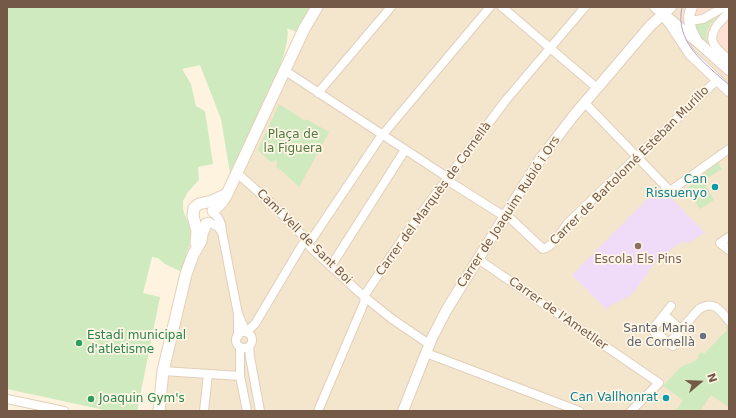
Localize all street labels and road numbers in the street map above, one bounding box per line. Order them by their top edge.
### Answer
street label: Carrer de Bartolomé Esteban Murillo [548,84,712,248]
street label: Carrer del Marquès de Cornellà [373,119,495,279]
street label: Carrer de Joaquim Rubió i Ors [455,134,563,290]
street label: Camí Vell de Sant Boi [253,186,355,288]
street label: Carrer de l'Ametller [506,274,610,354]

